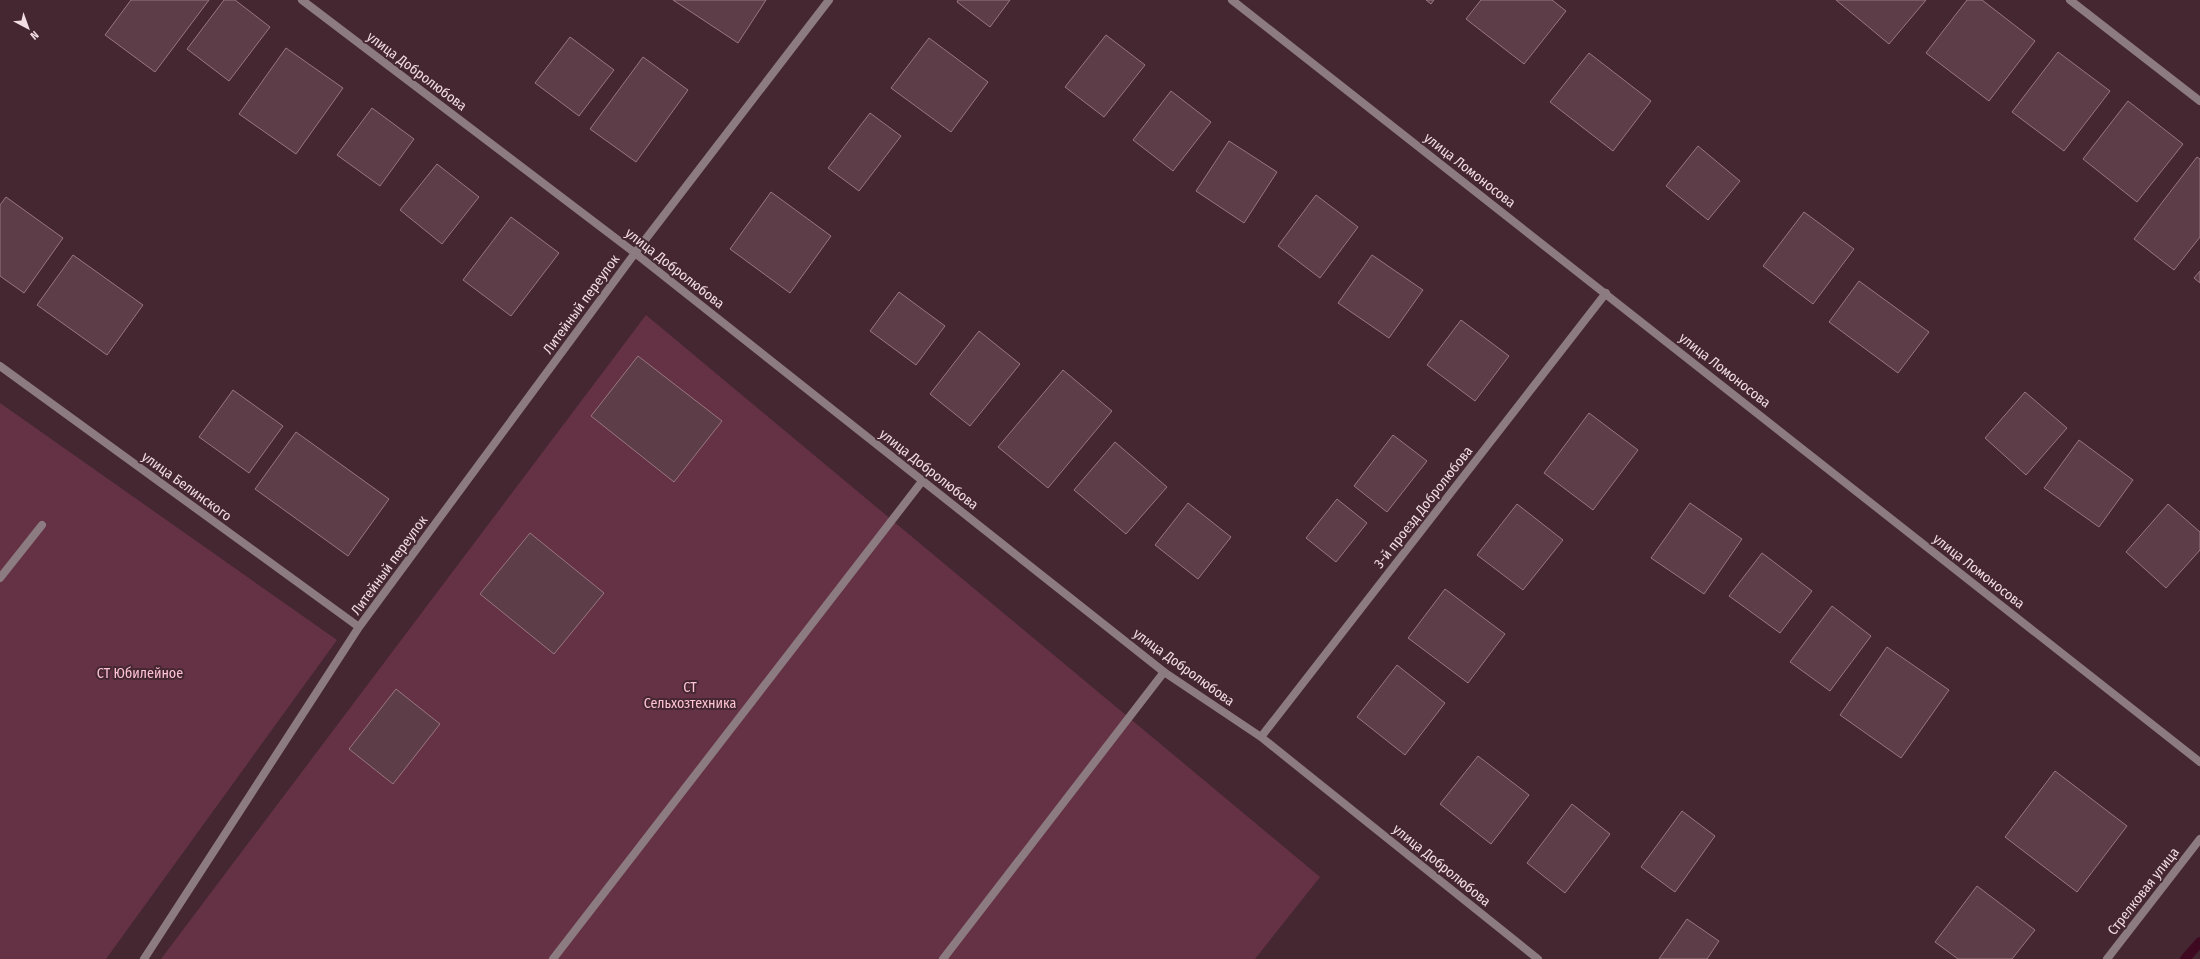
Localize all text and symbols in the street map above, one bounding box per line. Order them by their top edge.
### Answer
north arrow [8,8,48,48]
text: N [27,28,41,42]
street label: улица Добролюбова [363,28,470,115]
street label: улица Ломоносова [1421,129,1519,212]
street label: улица Добролюбова [622,224,728,312]
street label: Литейный переулок [540,251,623,357]
street label: улица Ломоносова [1676,329,1774,412]
street label: улица Добролюбова [876,425,982,513]
street label: 3-й проезд Добролюбова [1370,443,1476,572]
street label: улица Белинского [138,448,235,525]
street label: Литейный переулок [348,512,431,618]
street label: улица Ломоносова [1930,530,2028,613]
street label: улица Добролюбова [1130,625,1238,710]
park label: СТ Юбилейное [97,665,183,682]
park label: СТ Сельхозтехника [644,679,736,712]
street label: улица Добролюбова [1389,821,1494,910]
street label: Стрелковая улица [2104,844,2183,938]

